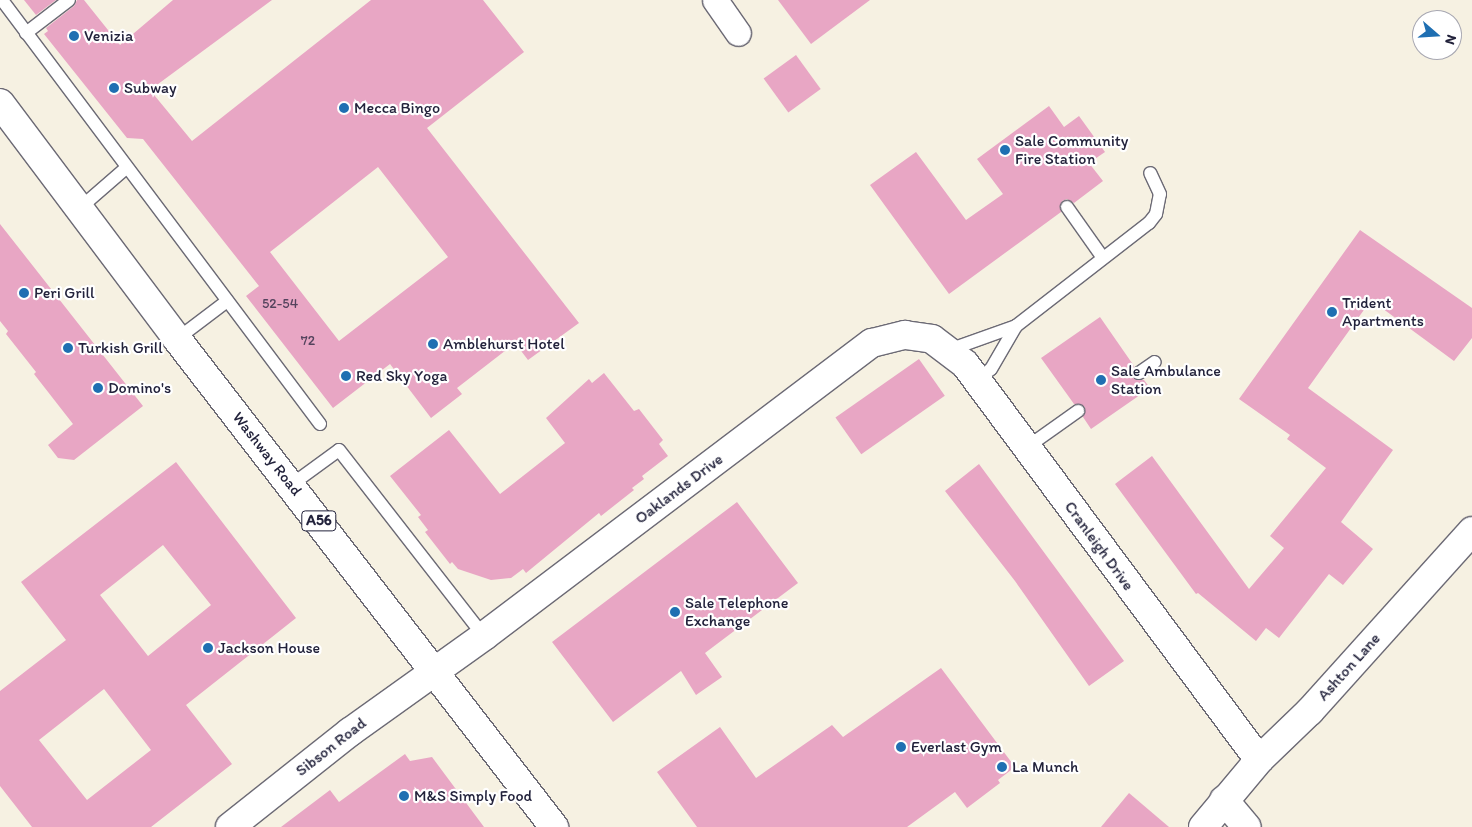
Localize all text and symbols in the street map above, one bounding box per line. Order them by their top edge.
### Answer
north arrow [1412,10,1462,60]
place label: Venizia [84,26,133,46]
marker: Venizia [68,30,80,42]
text: N [1441,32,1460,47]
place label: Subway [124,78,176,98]
marker: Subway [108,82,120,94]
place label: Mecca Bingo [354,98,440,118]
marker: Mecca Bingo [338,102,350,114]
place label: Sale Community Fire Station [1015,131,1128,169]
marker: Sale Community Fire Station [999,144,1011,156]
place label: Peri Grill [34,283,95,303]
marker: Peri Grill [18,287,30,299]
place label: Trident Apartments [1342,293,1424,331]
house number: 52-54 [262,296,298,312]
marker: Trident Apartments [1326,306,1338,318]
house number: 72 [301,333,315,349]
place label: Amblehurst Hotel [443,334,565,354]
place label: Turkish Grill [78,338,163,358]
marker: Amblehurst Hotel [427,338,439,350]
marker: Turkish Grill [62,342,74,354]
place label: Sale Ambulance Station [1111,361,1221,399]
place label: Red Sky Yoga [356,366,446,386]
marker: Red Sky Yoga [340,370,352,382]
marker: Sale Ambulance Station [1095,374,1107,386]
place label: Domino's [108,378,171,398]
marker: Domino's [92,382,104,394]
street label: Washway Road [228,408,306,500]
street label: Oaklands Drive [631,450,727,528]
street label: Cranleigh Drive [1060,498,1138,594]
road number: A56 [300,508,338,534]
place label: Sale Telephone Exchange [685,593,786,631]
marker: Sale Telephone Exchange [669,606,681,618]
street label: Ashton Lane [1313,629,1385,705]
place label: Jackson House [218,638,320,658]
marker: Jackson House [202,642,214,654]
street label: Sibson Road [292,714,370,780]
place label: Everlast Gym [911,737,1001,757]
marker: Everlast Gym [895,741,907,753]
place label: La Munch [1012,757,1078,777]
marker: La Munch [996,761,1008,773]
place label: M&S Simply Food [414,786,532,806]
marker: M&S Simply Food [398,790,410,802]

